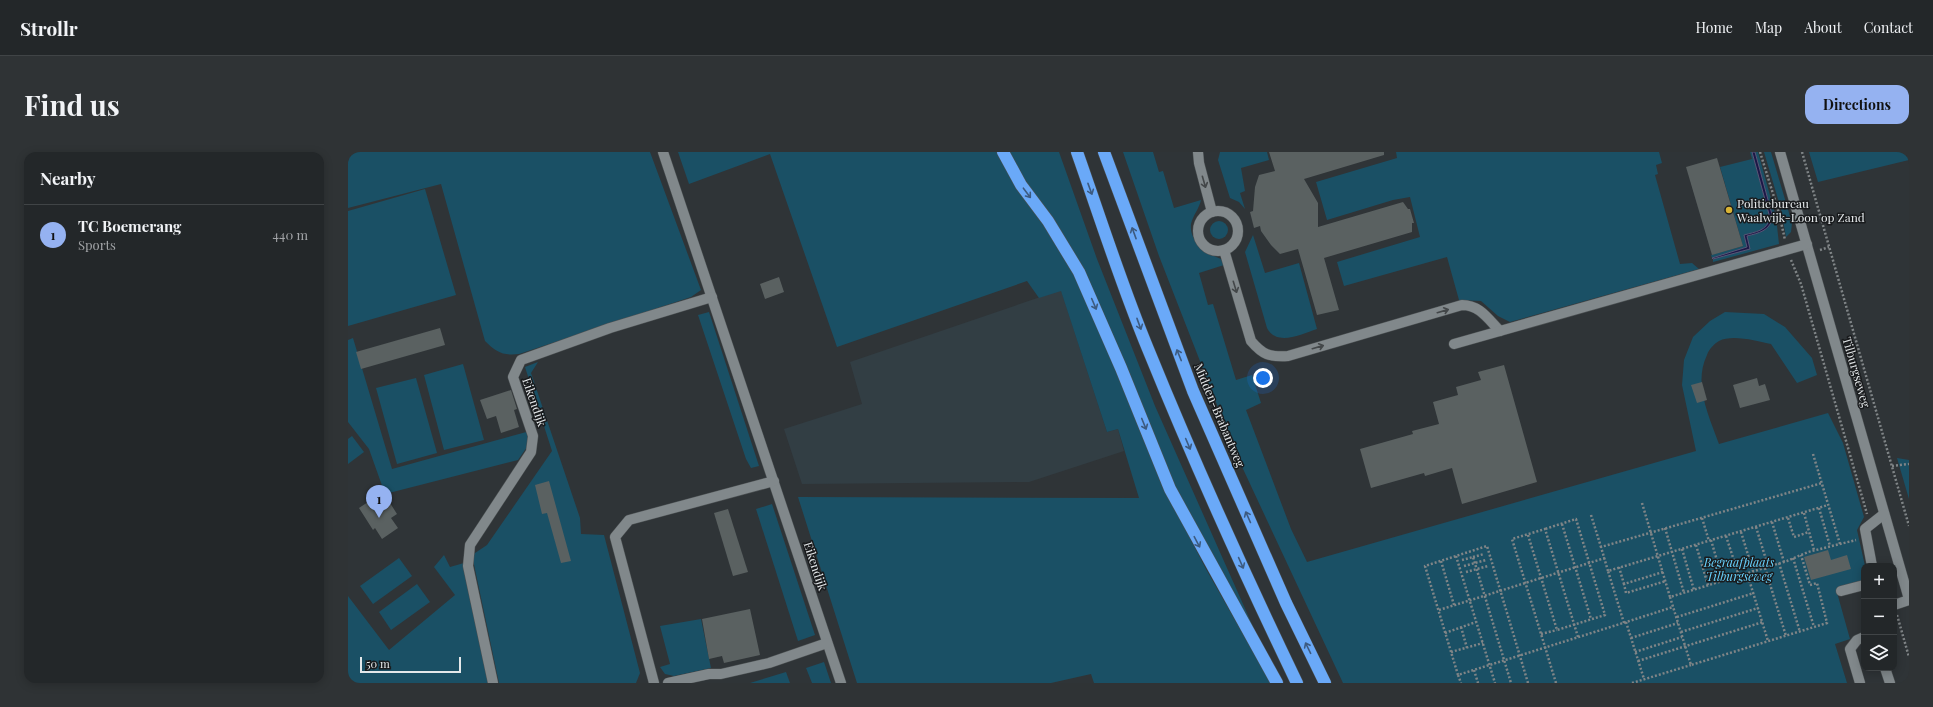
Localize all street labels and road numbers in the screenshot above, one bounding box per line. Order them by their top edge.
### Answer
street label: Tilburgseweg [1839,335,1875,410]
street label: Midden-Brabantweg [1191,361,1249,470]
street label: Eikendijk [519,375,551,429]
street label: Eikendijk [801,539,832,593]

